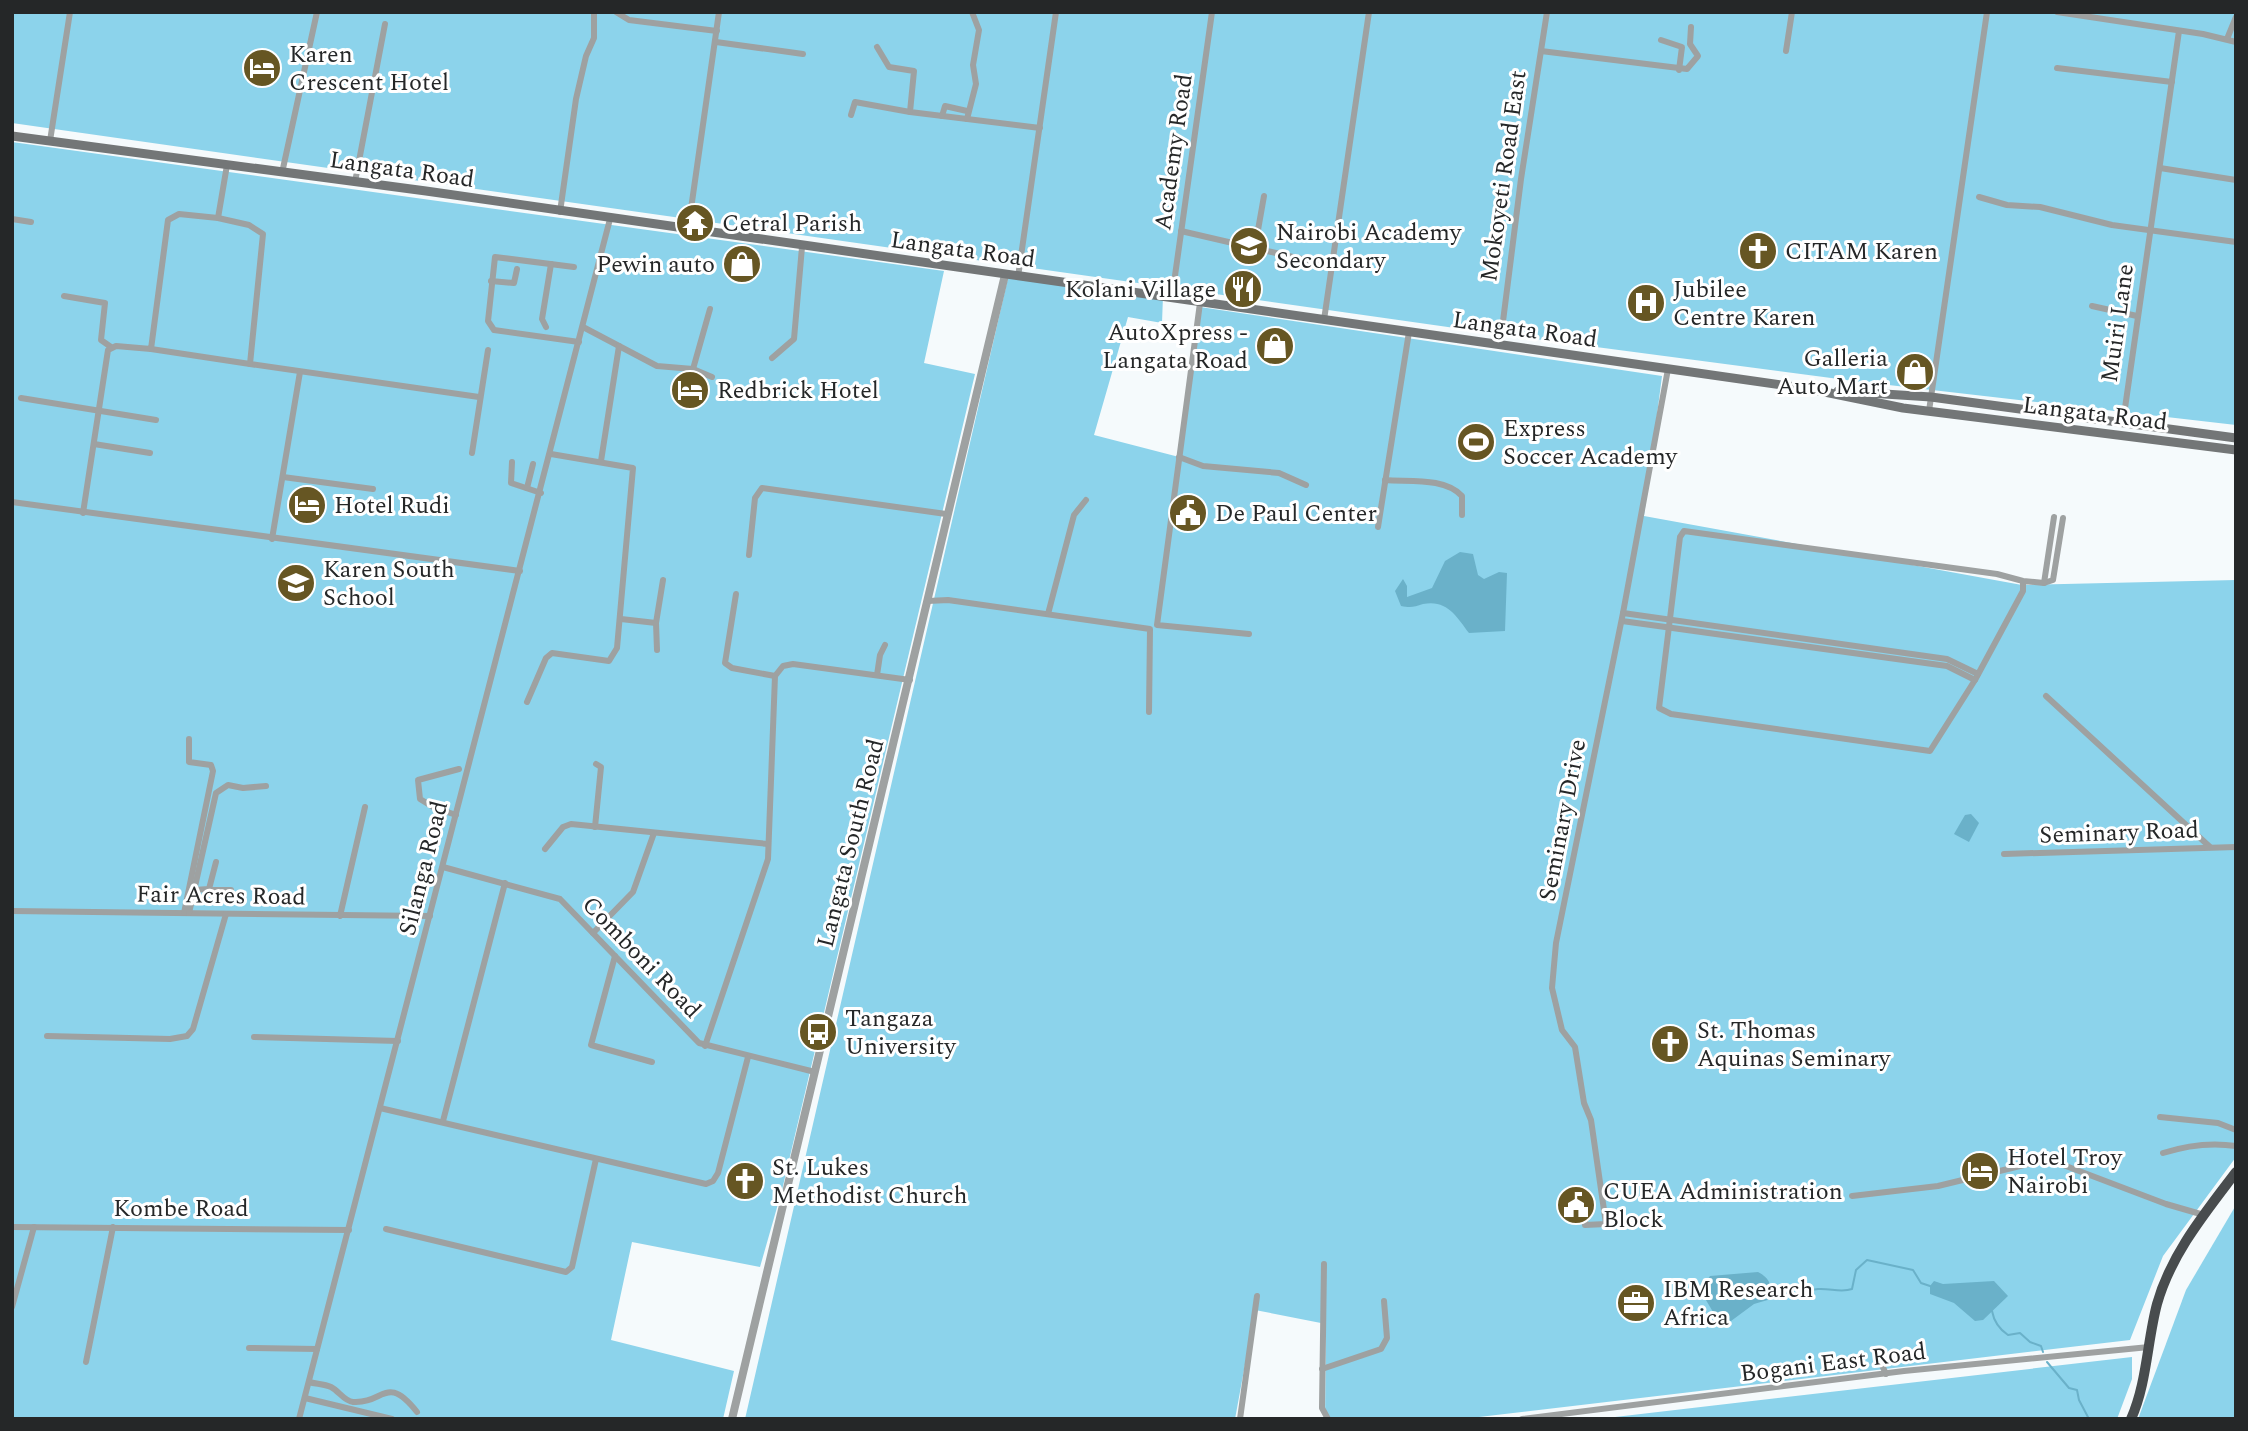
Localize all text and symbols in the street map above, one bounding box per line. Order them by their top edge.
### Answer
place label: Karen Crescent Hotel [289,37,449,101]
hotel icon: Karen Crescent Hotel [241,47,283,89]
street label: Mokoyeti Road East [1471,68,1537,284]
street label: Academy Road [1145,71,1203,233]
street label: Langata Road [327,142,477,198]
temple icon: Cetral Parish [674,202,716,244]
place label: Cetral Parish [722,206,862,242]
place label: Nairobi Academy Secondary [1276,215,1463,279]
street label: Langata Road [888,222,1038,278]
school or university icon: Nairobi Academy Secondary [1228,225,1270,267]
church icon: CITAM Karen [1737,230,1779,272]
place label: CITAM Karen [1785,234,1938,270]
shop icon: Pewin auto [721,243,763,285]
place label: Pewin auto [596,247,715,283]
street label: Muiri Lane [2092,261,2144,385]
restaurant icon: Kolani Village [1222,268,1264,310]
place label: Kolani Village [1065,272,1216,308]
place label: Jubilee Centre Karen [1673,272,1816,336]
hospital icon: Jubilee Centre Karen [1625,282,1667,324]
street label: Langata Road [1450,302,1600,358]
place label: AutoXpress - Langata Road [1102,315,1248,379]
shop icon: AutoXpress - Langata Road [1254,325,1296,367]
place label: Galleria Auto Mart [1777,341,1888,405]
shop icon: Galleria Auto Mart [1894,351,1936,393]
hotel icon: Redbrick Hotel [669,369,711,411]
place label: Redbrick Hotel [717,373,879,409]
street label: Langata Road [2020,387,2169,441]
place label: Express Soccer Academy [1503,411,1679,475]
sports icon: Express Soccer Academy [1455,421,1497,463]
hotel icon: Hotel Rudi [286,484,328,526]
place label: Hotel Rudi [334,488,450,524]
public building icon: De Paul Center [1167,492,1209,534]
place label: De Paul Center [1215,496,1377,532]
place label: Karen South School [323,552,455,616]
school or university icon: Karen South School [275,562,317,604]
street label: Langata South Road [808,735,894,951]
street label: Seminary Drive [1530,736,1596,904]
street label: Silanga Road [390,797,458,939]
street label: Seminary Road [2039,812,2199,854]
street label: Fair Acres Road [136,877,306,915]
street label: Comboni Road [573,888,709,1027]
place label: Tangaza University [845,1001,957,1065]
bus stop icon: Tangaza University [797,1011,839,1053]
place label: St. Thomas Aquinas Seminary [1697,1013,1892,1077]
church icon: St. Thomas Aquinas Seminary [1649,1023,1691,1065]
place label: Hotel Troy Nairobi [2007,1140,2124,1204]
place label: St. Lukes Methodist Church [772,1150,968,1214]
hotel icon: Hotel Troy Nairobi [1959,1150,2001,1192]
church icon: St. Lukes Methodist Church [724,1160,766,1202]
place label: CUEA Administration Block [1603,1174,1843,1238]
public building icon: CUEA Administration Block [1555,1184,1597,1226]
street label: Kombe Road [113,1191,249,1227]
place label: IBM Research Africa [1663,1272,1814,1336]
office icon: IBM Research Africa [1615,1282,1657,1324]
street label: Bogani East Road [1738,1334,1928,1392]

